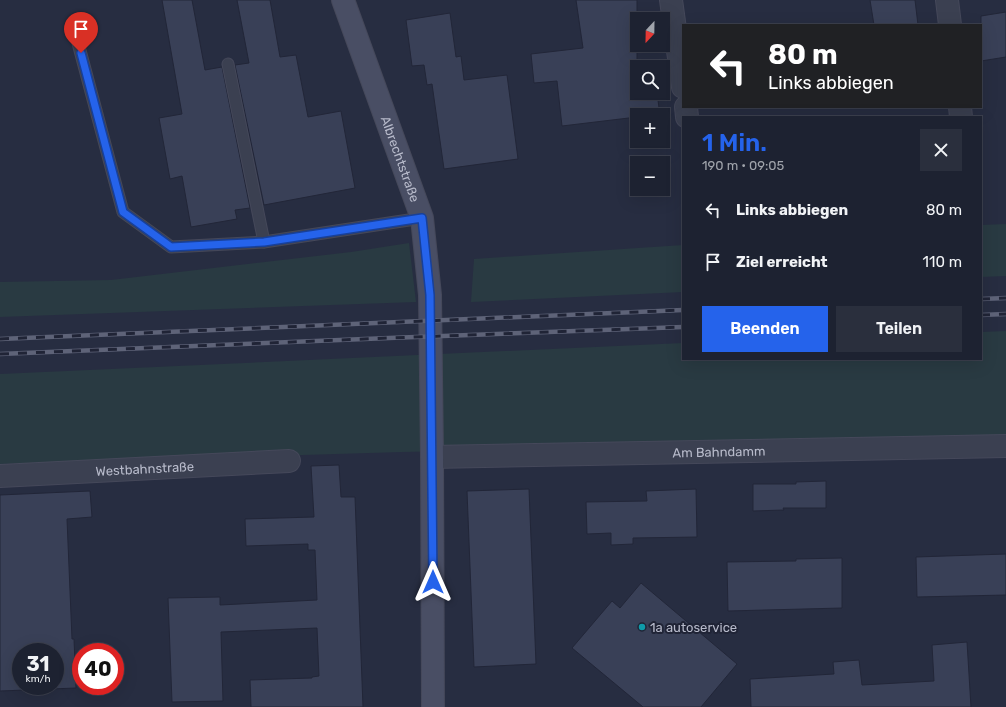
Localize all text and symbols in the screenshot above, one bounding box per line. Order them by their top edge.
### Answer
pin [64,12,98,53]
north arrow [630,12,670,52]
map controls [630,12,670,196]
icon: arrive [70,18,92,40]
text: 80 m [768,38,838,71]
icon: left [702,40,754,92]
button: search [630,60,670,100]
text: Links abbiegen [768,72,894,94]
button: + [630,108,670,148]
street label: Albrechtstraße [378,114,423,204]
text: 1 Min. [702,129,767,157]
button: close [920,129,962,171]
button: − [630,156,670,196]
text: 190 m · 09:05 [702,158,784,173]
icon: left [702,199,724,221]
text: Links abbiegen [736,201,848,219]
text: 80 m [926,201,962,219]
icon: arrive [702,251,724,273]
text: Ziel erreicht [736,253,828,271]
text: 110 m [923,253,962,271]
button: Beenden [702,306,828,352]
button: Teilen [836,306,962,352]
street label: Am Bahndamm [672,444,766,460]
street label: Westbahnstraße [95,459,194,479]
position arrow [412,561,454,603]
place label: 1a autoservice [650,620,737,635]
marker: 1a autoservice [637,622,647,632]
speed limit sign: 40 [72,643,124,695]
text: 31 [27,652,49,676]
text: km/h [26,673,50,685]

